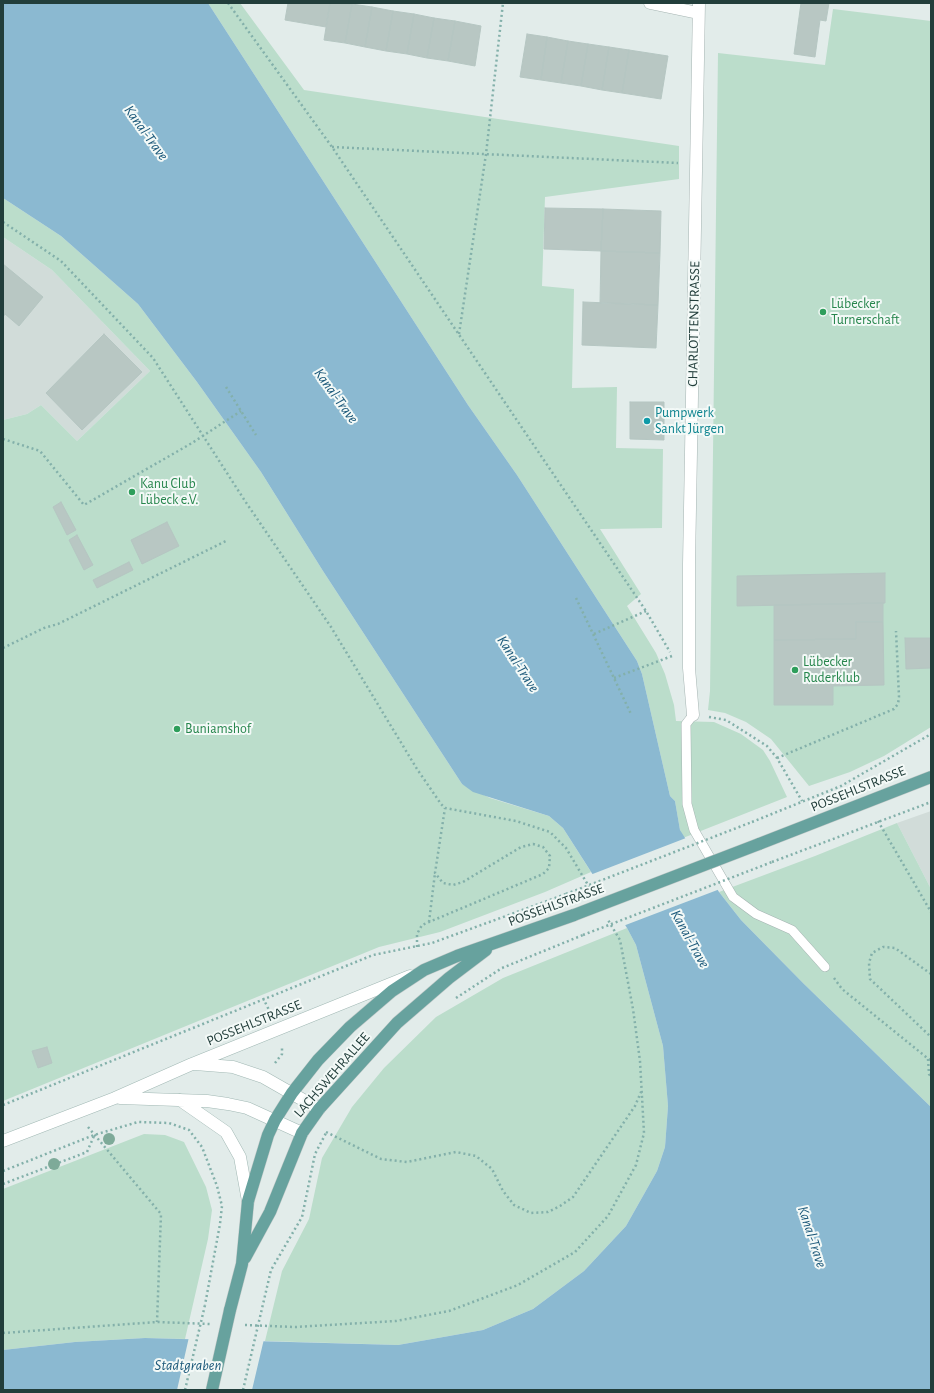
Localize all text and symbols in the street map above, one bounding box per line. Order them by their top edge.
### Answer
water label: Kanal-Trave [120,102,172,164]
street label: CHARLOTTENSTRASSE [685,261,703,387]
place label: Lübecker Turnerschaft [831,296,900,328]
marker: Lübecker Turnerschaft [818,307,828,317]
water label: Kanal-Trave [310,365,362,427]
place label: Pumpwerk Sankt Jürgen [655,405,724,438]
marker: Pumpwerk Sankt Jürgen [642,416,652,426]
place label: Kanu Club Lübeck e.V. [140,476,198,508]
marker: Kanu Club Lübeck e.V. [127,487,137,497]
water label: Kanal-Trave [493,632,543,696]
place label: Lübecker Ruderklub [803,654,860,686]
marker: Lübecker Ruderklub [790,665,800,675]
place label: Buniamshof [185,721,251,737]
marker: Buniamshof [172,724,182,734]
street label: POSSEHLSTRASSE [808,762,908,816]
street label: POSSEHLSTRASSE [506,880,606,930]
water label: Kanal-Trave [667,907,713,971]
street label: POSSEHLSTRASSE [204,996,304,1050]
street label: LACHSWEHRALLEE [291,1029,373,1121]
water label: Kanal-Trave [794,1204,830,1270]
water label: Stadtgraben [154,1356,222,1374]

